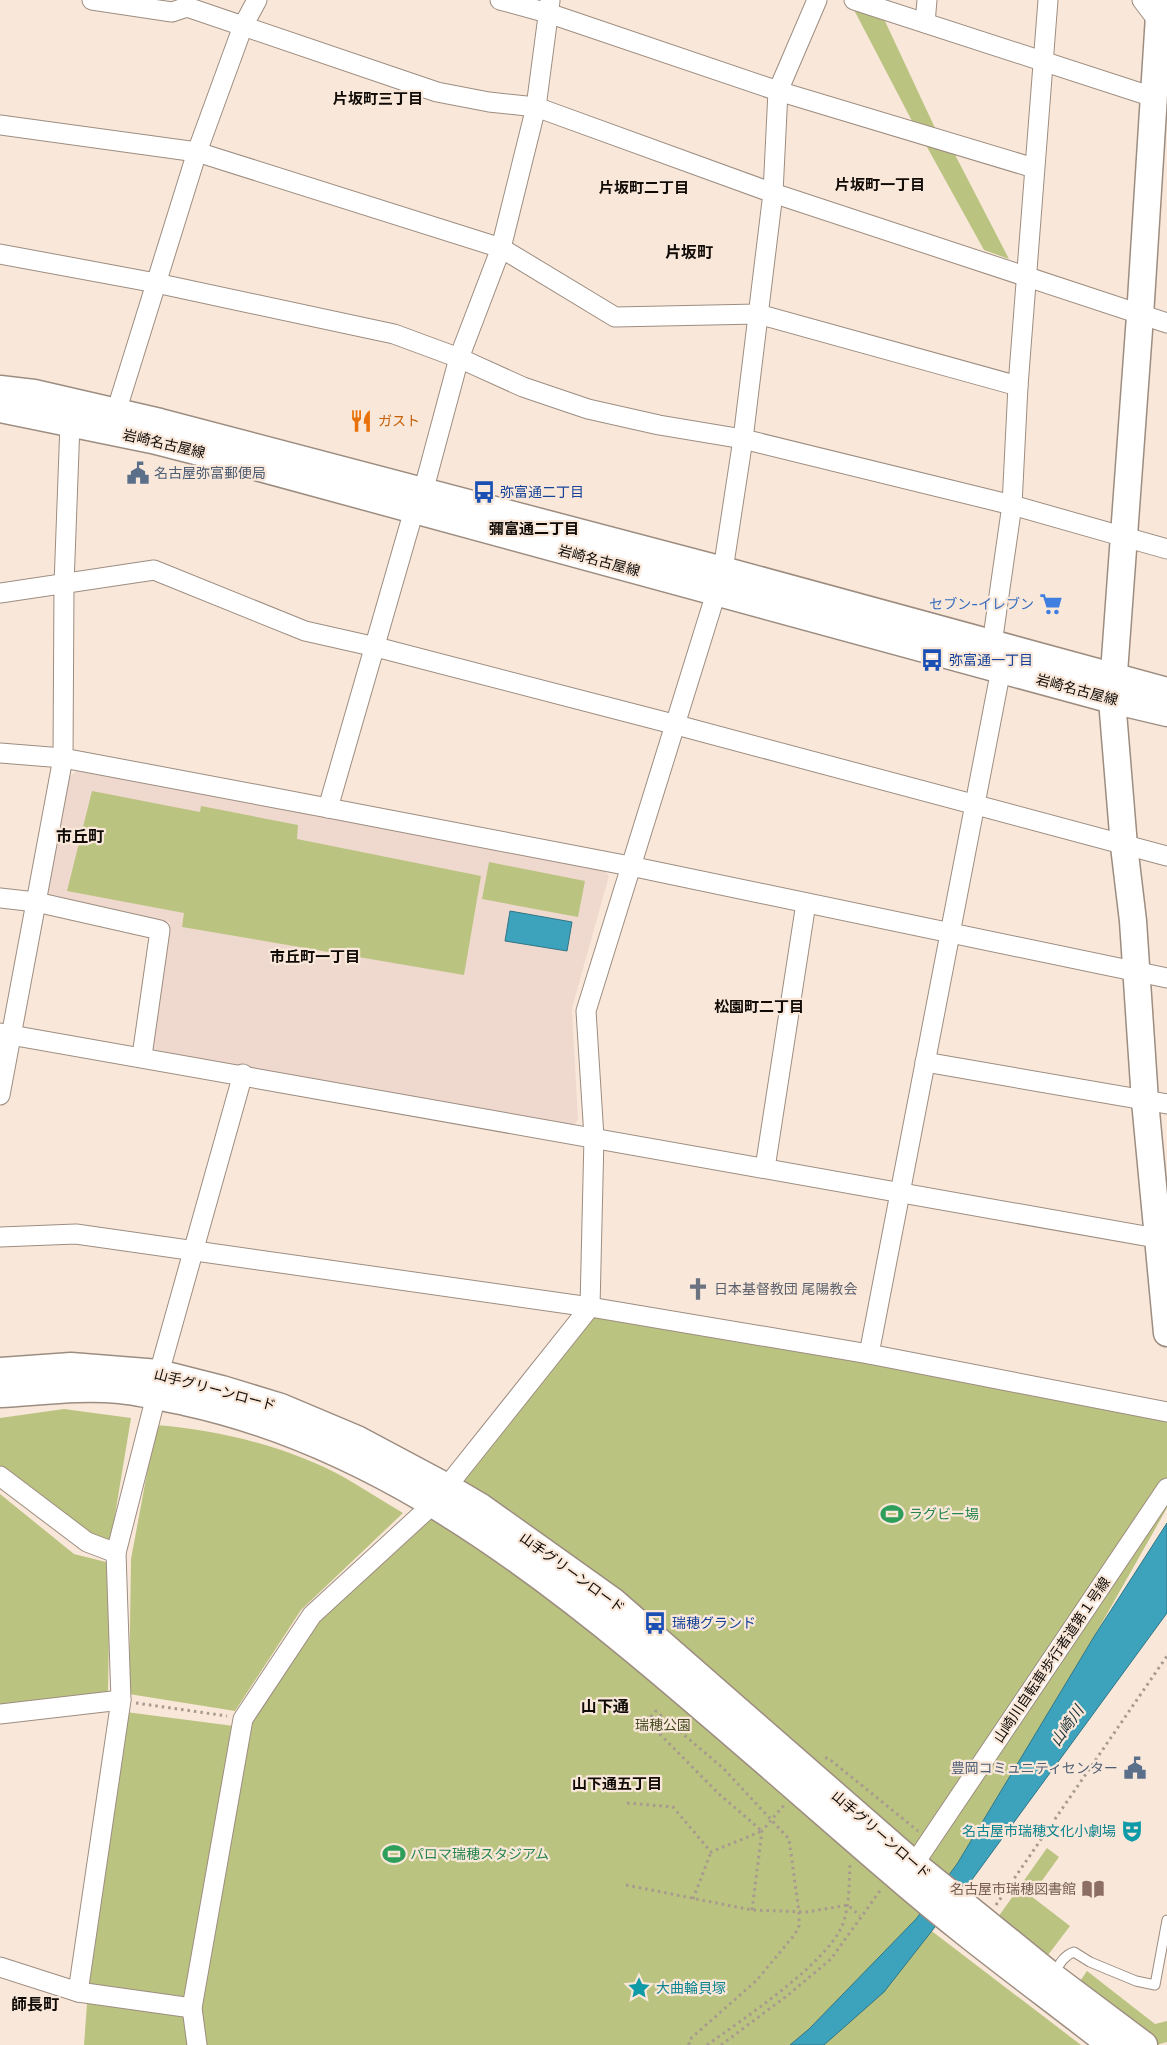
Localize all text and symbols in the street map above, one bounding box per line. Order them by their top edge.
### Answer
district label: 片坂町三丁目 [333,90,423,108]
district label: 片坂町一丁目 [835,176,925,194]
district label: 片坂町二丁目 [599,179,689,197]
district label: 片坂町 [665,243,713,262]
restaurant icon: ガスト [348,408,374,434]
place label: ガスト [378,413,420,430]
street label: 岩崎名古屋線 [121,426,207,462]
public building icon: 名古屋弥富郵便局 [125,460,151,486]
place label: 名古屋弥富郵便局 [154,465,266,482]
bus stop icon: 弥富通二丁目 [471,479,497,505]
place label: 弥富通二丁目 [500,484,584,501]
district label: 彌富通二丁目 [489,520,579,538]
street label: 岩崎名古屋線 [556,542,642,580]
supermarket icon: セブン-イレブン [1038,591,1064,617]
place label: セブン-イレブン [929,596,1034,613]
bus stop icon: 弥富通一丁目 [919,647,945,673]
place label: 弥富通一丁目 [949,652,1033,669]
street label: 岩崎名古屋線 [1034,671,1120,709]
district label: 市丘町 [56,827,104,846]
district label: 市丘町一丁目 [270,948,360,966]
district label: 松園町二丁目 [714,998,804,1016]
church icon: 日本基督教団 尾陽教会 [685,1276,711,1302]
place label: 日本基督教団 尾陽教会 [714,1281,857,1298]
street label: 山手グリーンロード [152,1366,278,1414]
sports icon: ラグビー場 [879,1501,905,1527]
place label: ラグビー場 [909,1506,979,1523]
street label: 山手グリーンロード [516,1529,628,1617]
street label: 山崎川自転車歩行者道第１号線 [990,1574,1114,1746]
bus stop icon: 瑞穂グランド [642,1610,668,1636]
place label: 瑞穂グランド [672,1615,756,1632]
district label: 山下通 [581,1697,629,1716]
water label: 山崎川 [1047,1702,1087,1750]
park label: 瑞穂公園 [635,1717,691,1734]
public building icon: 豊岡コミュニティセンター [1122,1755,1148,1781]
place label: 豊岡コミュニティセンター [951,1760,1118,1777]
district label: 山下通五丁目 [572,1775,662,1793]
street label: 山手グリーンロード [828,1787,934,1883]
theatre icon: 名古屋市瑞穂文化小劇場 [1119,1818,1145,1844]
place label: 名古屋市瑞穂文化小劇場 [962,1823,1116,1840]
sports icon: パロマ瑞穂スタジアム [381,1841,407,1867]
place label: パロマ瑞穂スタジアム [410,1846,549,1863]
library icon: 名古屋市瑞穂図書館 [1080,1876,1106,1902]
place label: 名古屋市瑞穂図書館 [950,1881,1076,1898]
place icon: 大曲輪貝塚 [626,1975,652,2001]
place label: 大曲輪貝塚 [656,1980,726,1997]
district label: 師長町 [11,1995,59,2014]

